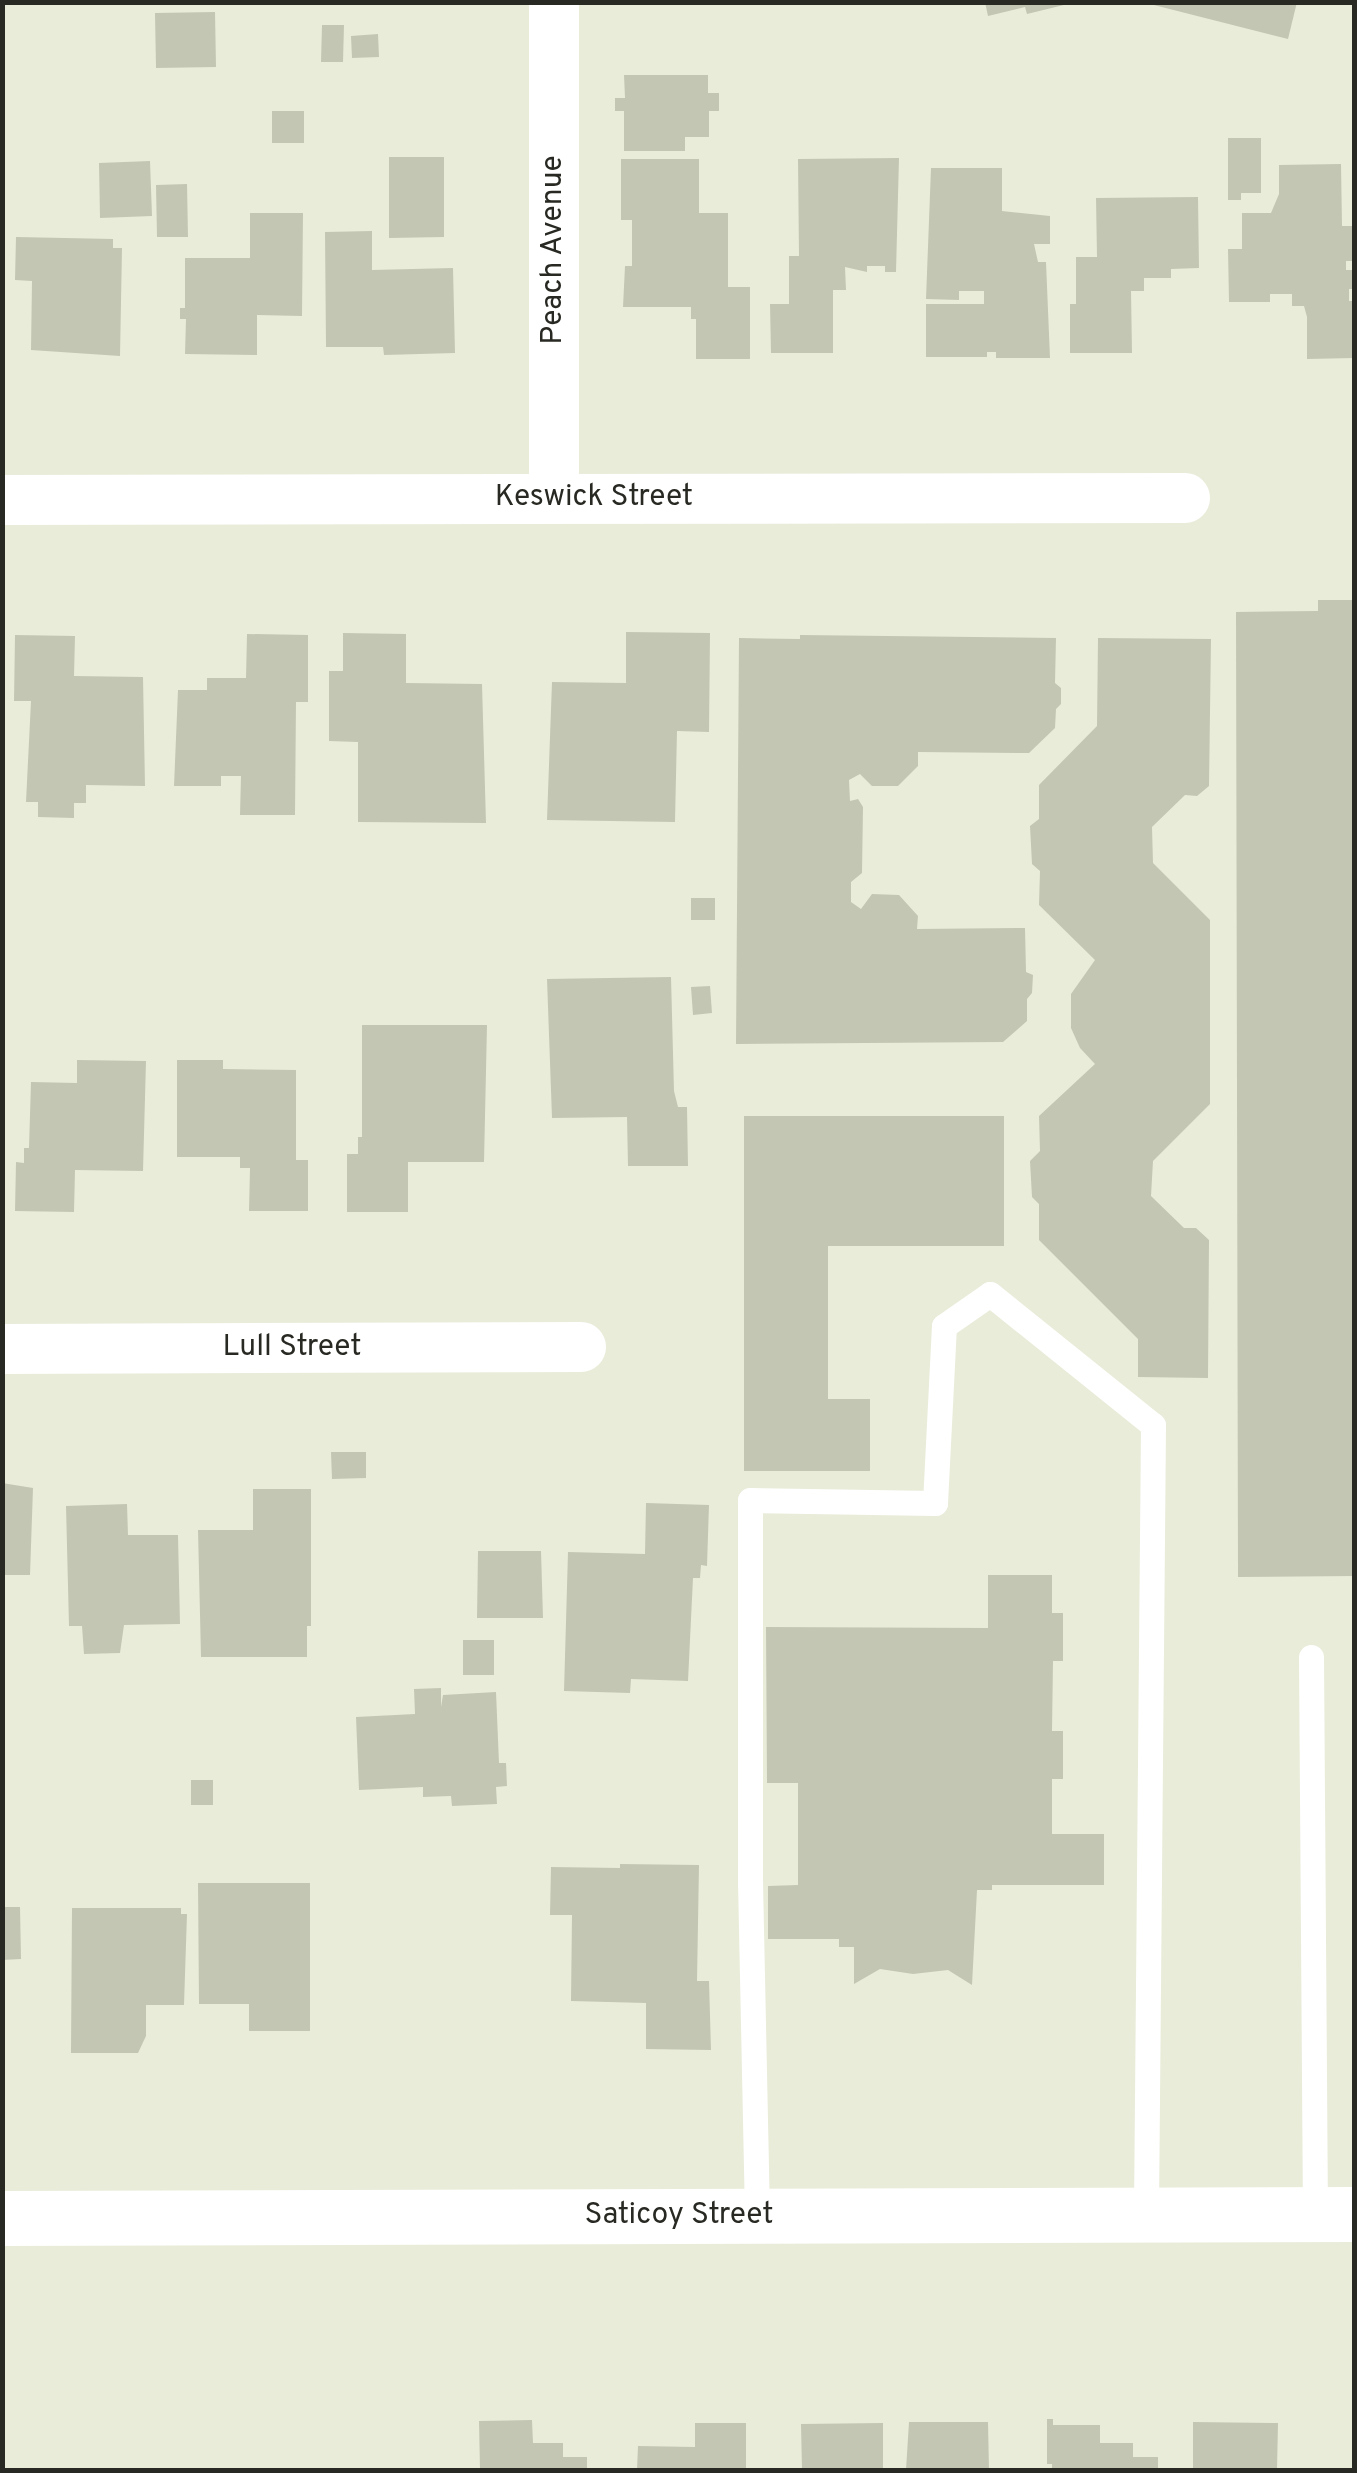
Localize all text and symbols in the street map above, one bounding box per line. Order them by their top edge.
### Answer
street label: Peach Avenue [536,155,572,345]
street label: Keswick Street [495,480,693,516]
street label: Lull Street [222,1330,362,1366]
street label: Saticoy Street [585,2198,773,2234]

